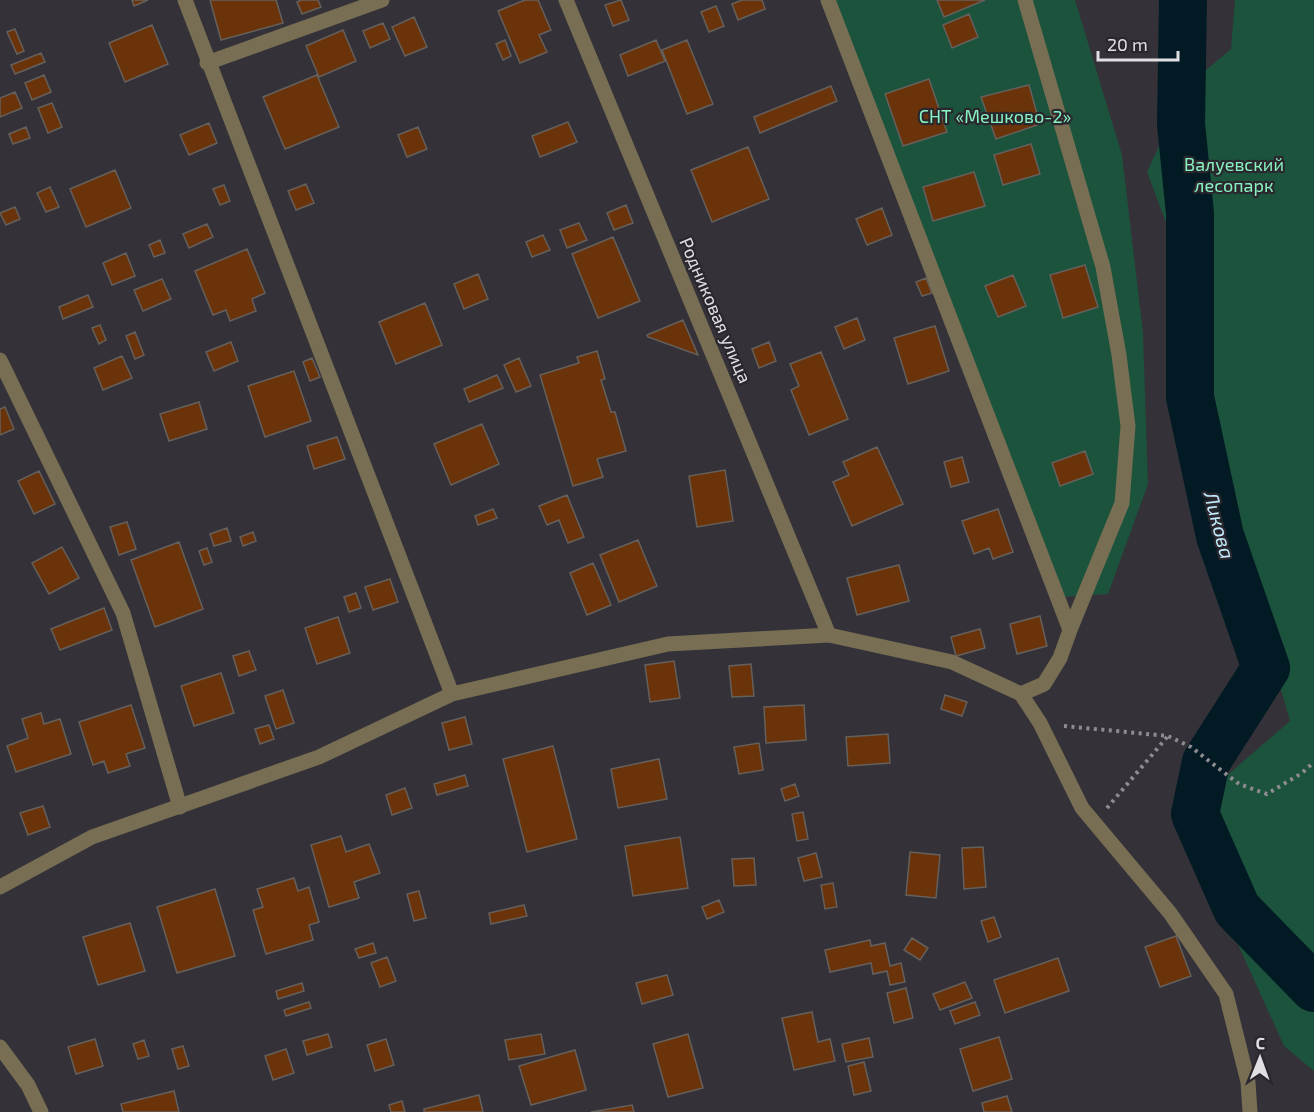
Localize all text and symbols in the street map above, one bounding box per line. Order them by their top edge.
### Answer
scale bar [1098,24,1178,62]
text: 20 m [1107,33,1148,55]
park label: СНТ «Мешково-2» [919,105,1071,127]
park label: Валуевский лесопарк [1184,153,1284,196]
street label: Родниковая улица [675,234,757,386]
water label: Ликова [1199,488,1240,561]
north arrow [1230,1028,1290,1088]
text: С [1255,1033,1265,1052]

